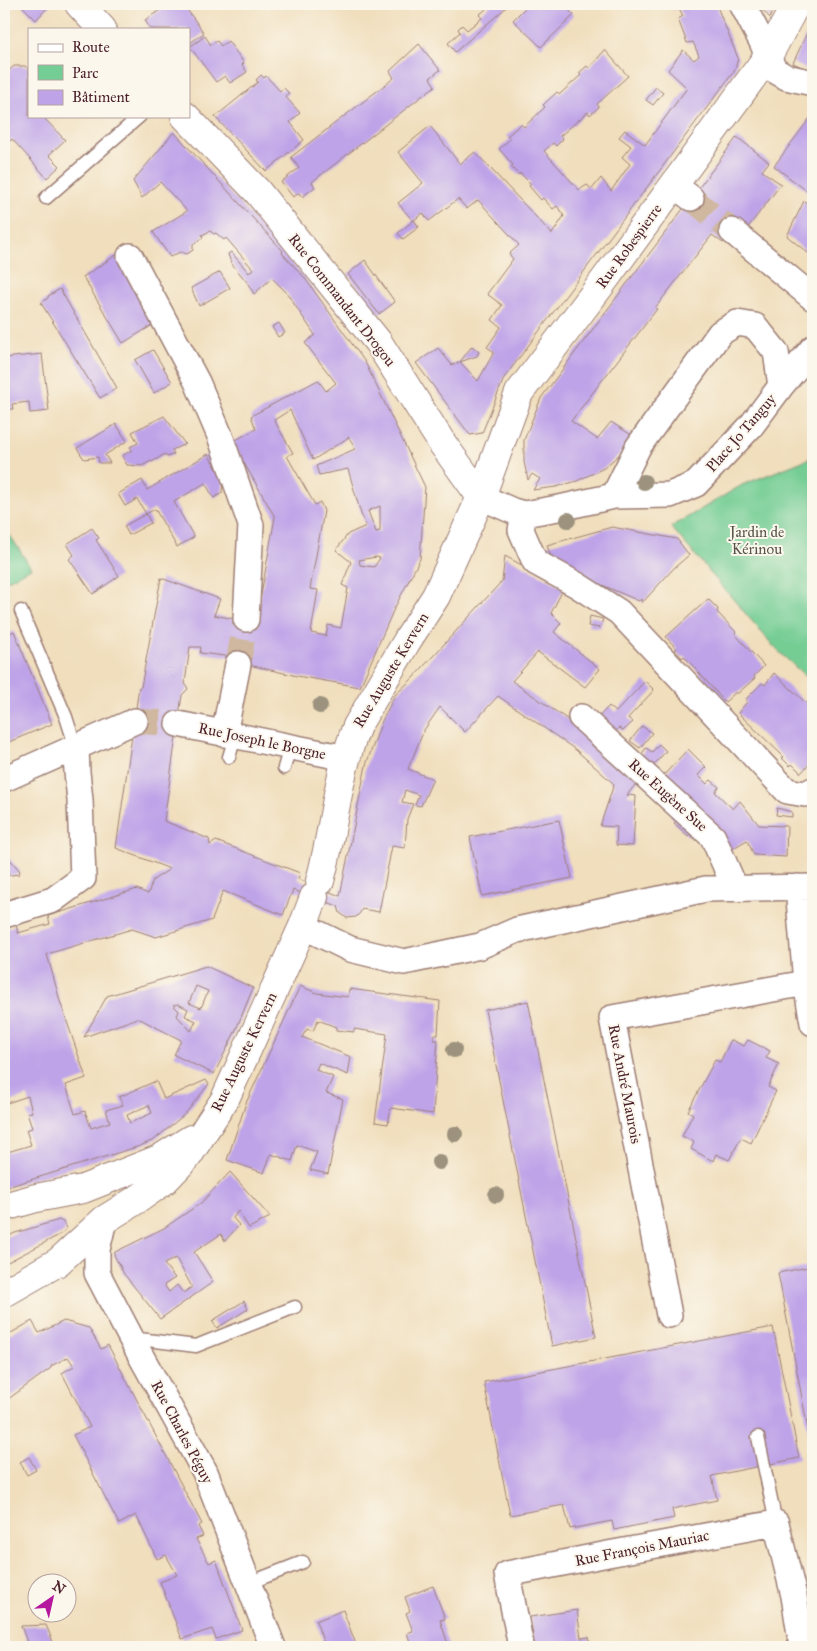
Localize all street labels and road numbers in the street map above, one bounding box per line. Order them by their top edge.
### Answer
street label: Rue Robespierre [592,200,666,292]
street label: Rue Commandant Drogou [285,230,399,370]
street label: Place Jo Tanguy [702,390,781,476]
street label: Rue Auguste Kervern [350,609,432,731]
street label: Rue Joseph le Borgne [196,719,327,764]
street label: Rue Eugène Sue [625,755,711,835]
street label: Rue Auguste Kervern [207,989,281,1115]
street label: Rue André Maurois [605,1023,645,1145]
street label: Rue Charles Péguy [147,1378,217,1487]
street label: Rue François Mauriac [573,1526,711,1570]

